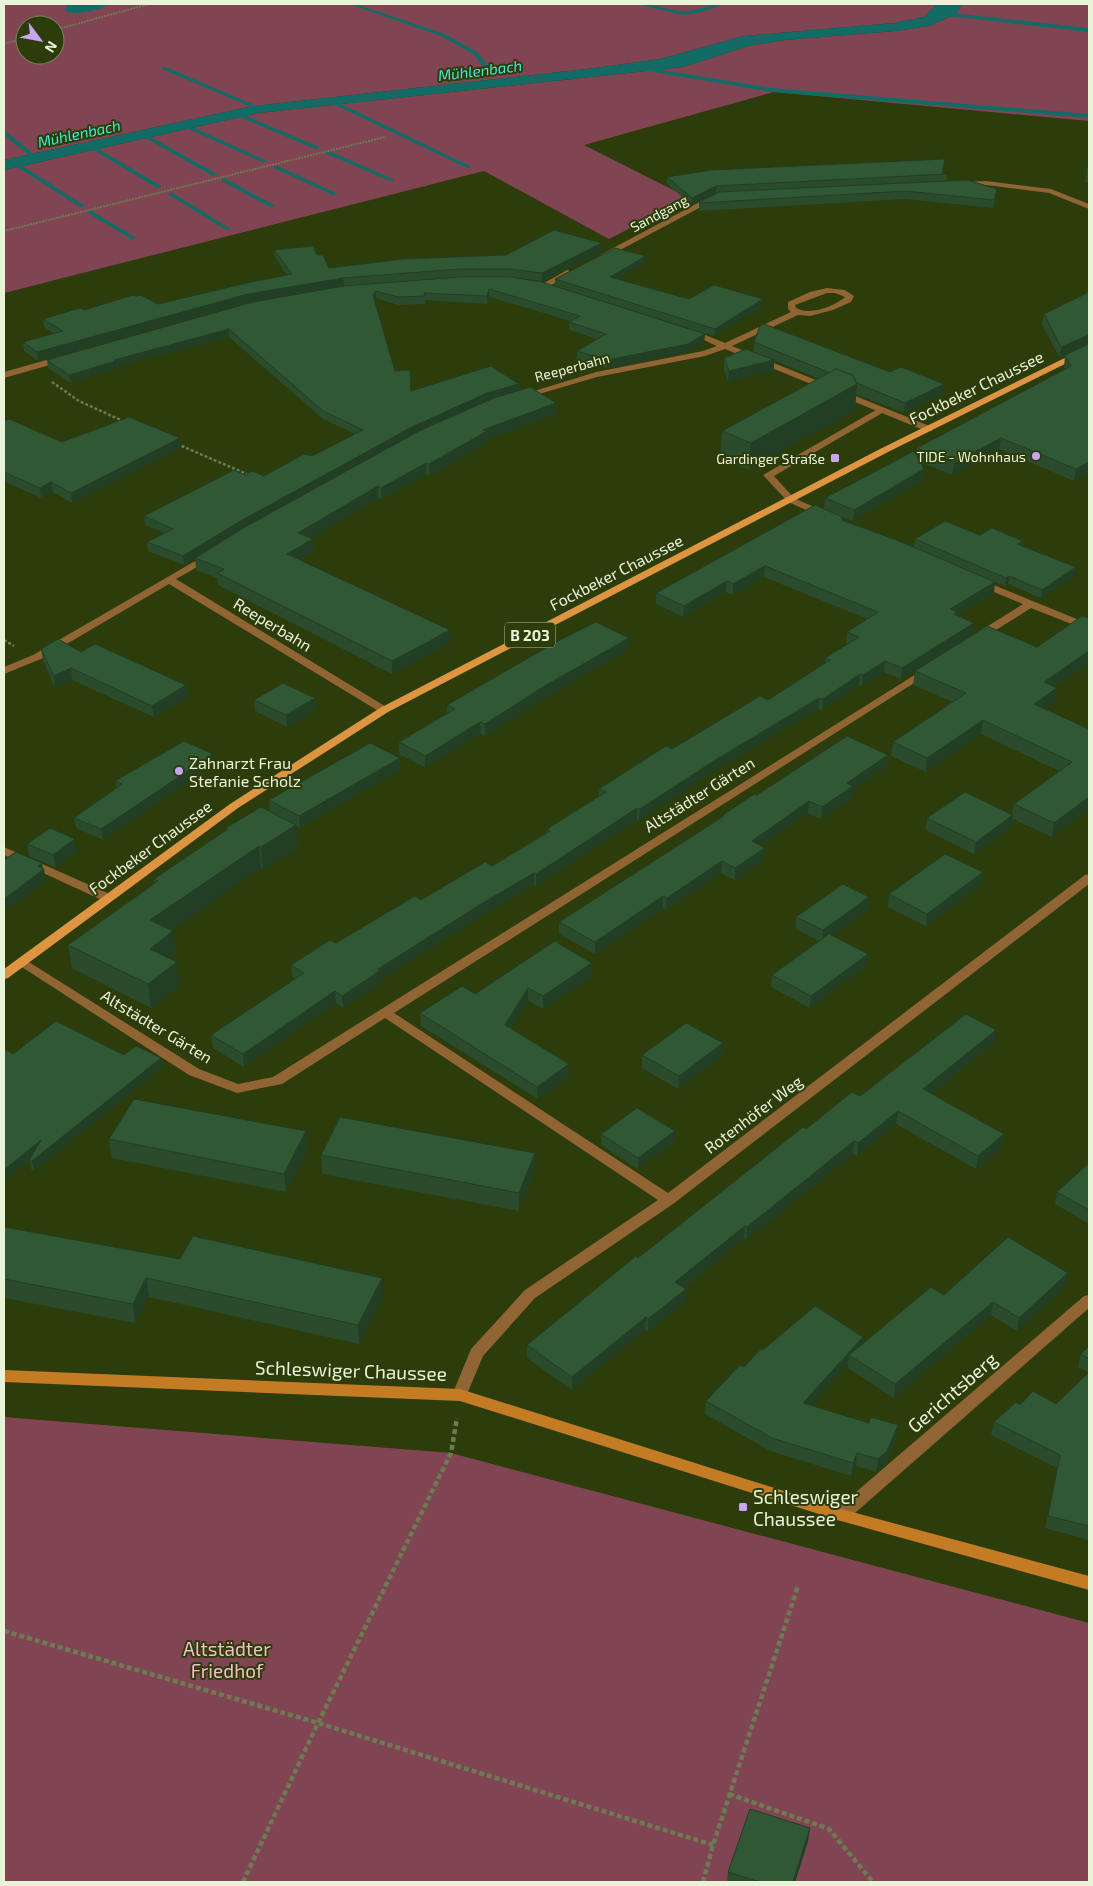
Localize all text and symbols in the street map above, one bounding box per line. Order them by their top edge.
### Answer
north arrow [15,15,65,65]
text: N [42,38,61,56]
water label: Mühlenbach [437,56,523,84]
water label: Mühlenbach [36,115,122,151]
street label: Sandgang [627,191,691,235]
street label: Fockbeker Chaussee [906,346,1046,428]
street label: Reeperbahn [533,349,611,385]
place label: TIDE - Wohnhaus [917,448,1026,465]
place label: Gardinger Straße [716,450,825,467]
marker: TIDE - Wohnhaus [1030,450,1042,462]
marker: Gardinger Straße [829,452,841,464]
street label: Fockbeker Chaussee [546,530,686,614]
street label: Reeperbahn [230,593,316,655]
road number: B 203 [505,622,555,648]
street label: Altstädter Gärten [640,752,758,836]
place label: Zahnarzt Frau Stefanie Scholz [189,753,301,790]
marker: Zahnarzt Frau Stefanie Scholz [173,765,185,777]
street label: Fockbeker Chaussee [85,796,215,898]
street label: Altstädter Gärten [98,985,216,1067]
street label: Rotenhöfer Weg [700,1071,806,1157]
street label: Gerichtsberg [903,1347,1002,1437]
street label: Schleswiger Chaussee [255,1355,447,1385]
place label: Schleswiger Chaussee [753,1485,859,1530]
marker: Schleswiger Chaussee [737,1501,749,1513]
park label: Altstädter Friedhof [183,1637,271,1682]

